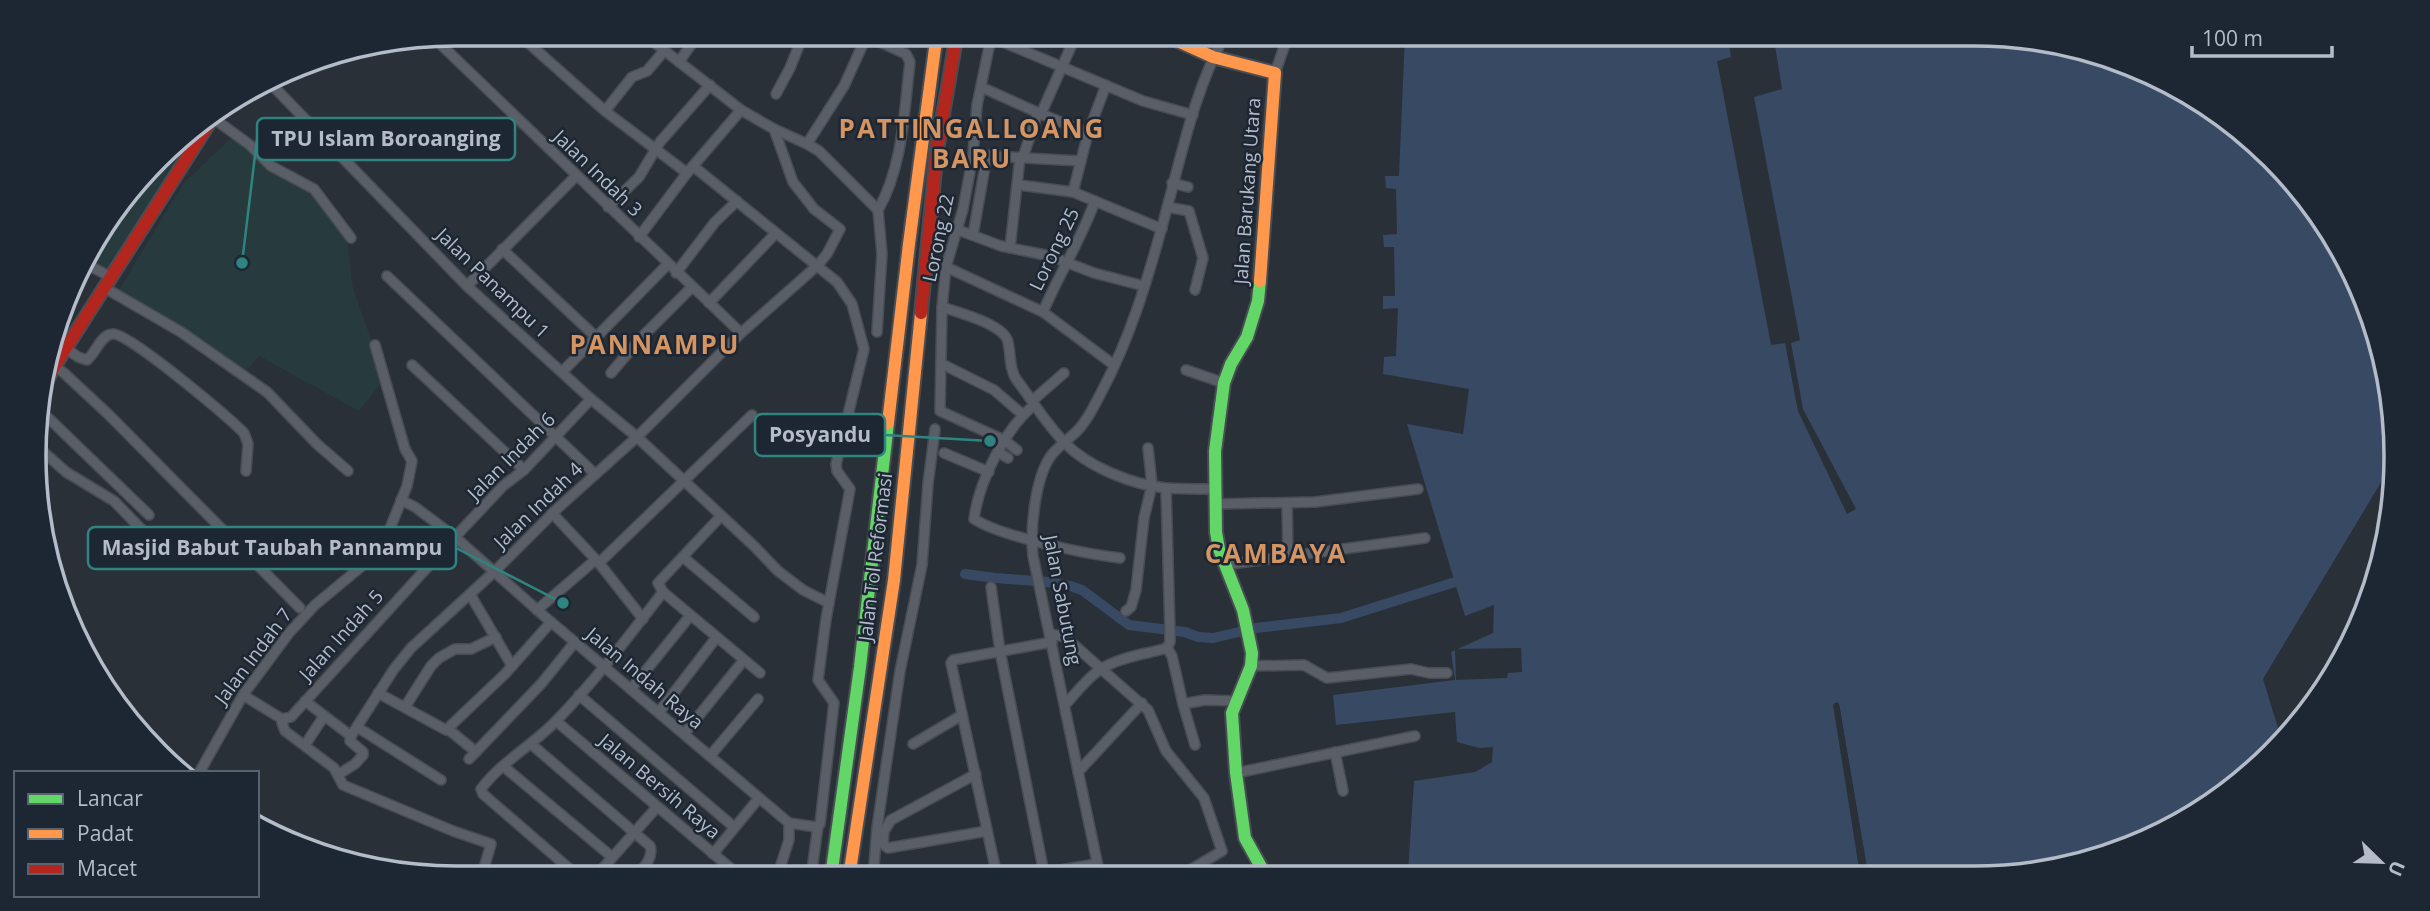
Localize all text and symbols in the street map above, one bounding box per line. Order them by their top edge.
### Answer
scale bar [2192,14,2332,58]
text: 100 m [2202,24,2263,52]
street label: Jalan Barukang Utara [1227,97,1266,287]
district label: PATTINGALLOANG BARU [839,110,1105,176]
callout: TPU Islam Boroanging [257,118,515,160]
street label: Jalan Indah 3 [546,123,648,222]
text: TPU Islam Boroanging [271,124,501,152]
street label: Lorong 22 [916,192,960,284]
street label: Lorong 25 [1023,203,1085,295]
street label: Jalan Panampu 1 [429,221,555,344]
district label: PANNAMPU [570,326,740,362]
street label: Jalan Indah 6 [460,406,561,507]
callout: Posyandu [755,414,885,456]
text: Posyandu [769,420,871,448]
street label: Jalan Indah 4 [486,456,588,555]
street label: Jalan Tol Reformasi [852,471,898,645]
callout: Masjid Babut Taubah Pannampu [88,527,456,569]
street label: Jalan Sabutung [1037,531,1088,667]
text: Masjid Babut Taubah Pannampu [102,533,442,561]
district label: CAMBAYA [1205,535,1347,571]
street label: Jalan Indah 5 [292,584,389,688]
street label: Jalan Indah 7 [207,603,298,711]
street label: Jalan Indah Raya [579,620,709,735]
street label: Jalan Bersih Raya [592,726,726,845]
legend [14,771,259,897]
text: Lancar [77,784,143,812]
text: Padat [77,819,133,847]
north arrow [2346,827,2416,897]
text: Macet [77,854,137,882]
text: U [2382,857,2411,880]

